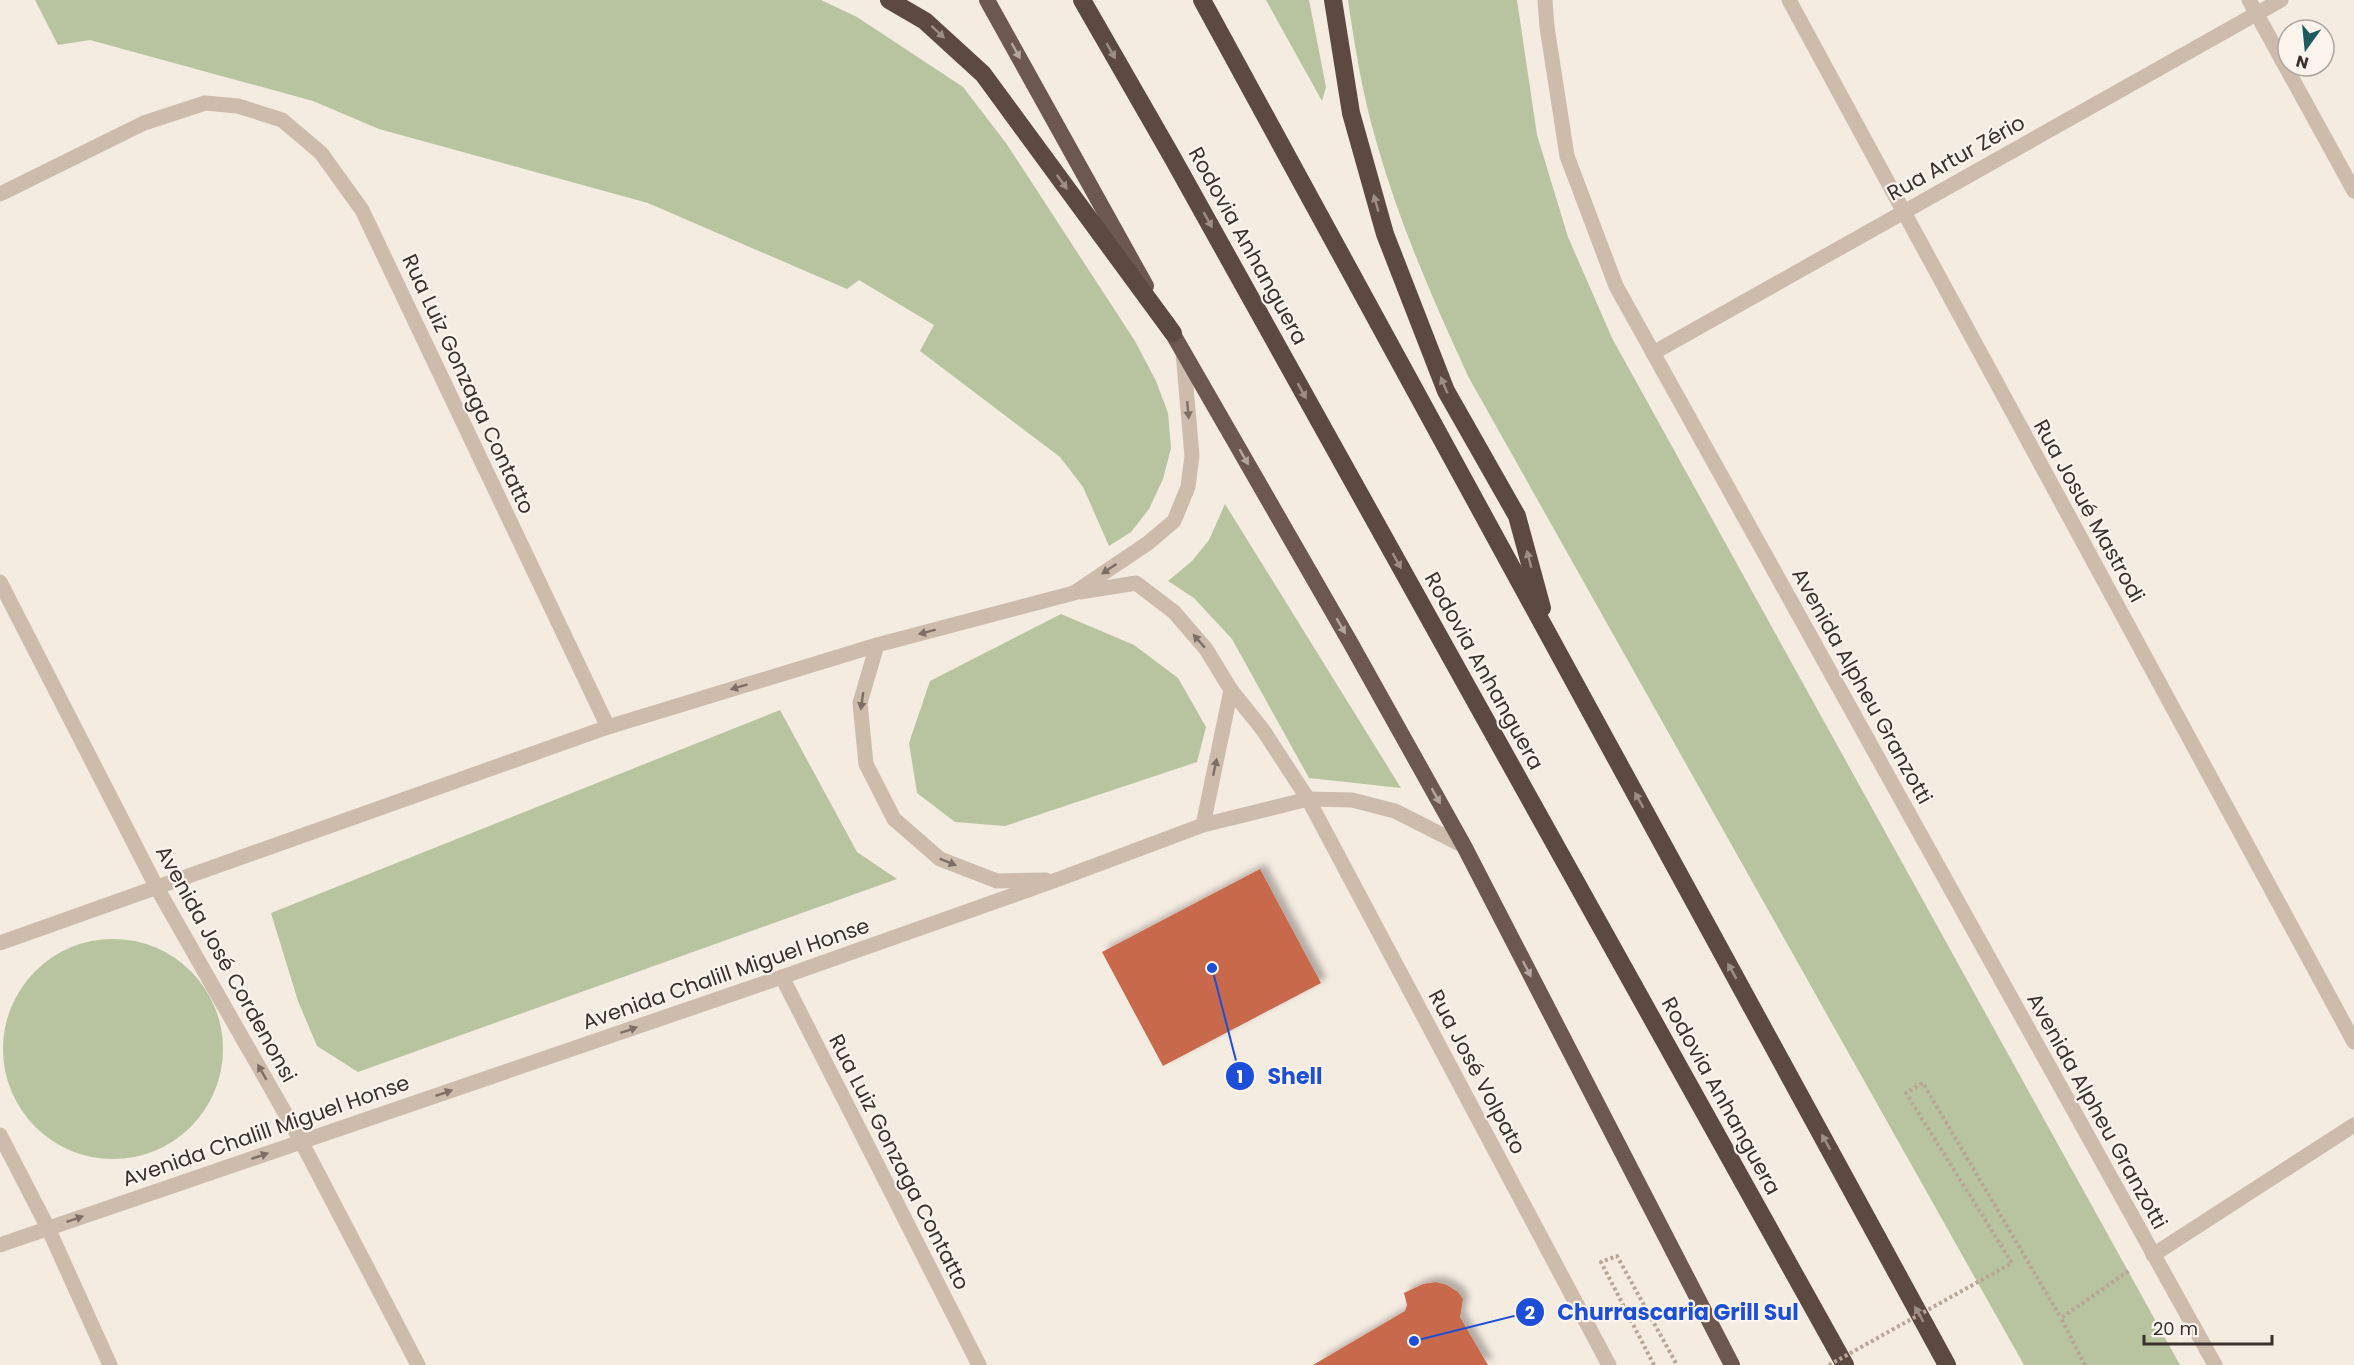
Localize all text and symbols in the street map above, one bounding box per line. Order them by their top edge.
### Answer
north arrow [2276,18,2336,78]
one-way arrow [930,25,944,39]
one-way arrow [1011,43,1021,60]
one-way arrow [1106,43,1117,59]
text: N [2293,49,2311,75]
street label: Rua Artur Zério [1882,108,2030,207]
street label: Rodovia Anhanguera [1182,142,1315,350]
one-way arrow [1055,174,1067,189]
one-way arrow [1371,193,1380,211]
one-way arrow [1202,212,1212,229]
street label: Rua Luiz Gonzaga Contatto [395,249,541,518]
one-way arrow [1439,376,1449,394]
one-way arrow [1297,383,1308,399]
one-way arrow [1183,400,1193,419]
street label: Rua Josué Mastrodi [2027,414,2152,607]
one-way arrow [1239,449,1249,466]
one-way arrow [1524,550,1533,568]
one-way arrow [1392,553,1402,570]
street label: Avenida Alpheu Granzotti [1785,562,1940,809]
one-way arrow [1101,564,1118,575]
street label: Rodovia Anhanguera [1418,567,1551,775]
one-way arrow [1336,618,1346,635]
one-way arrow [917,628,935,637]
one-way arrow [1193,633,1206,649]
one-way arrow [730,683,748,692]
one-way arrow [857,692,867,711]
one-way arrow [1211,758,1220,777]
one-way arrow [1431,788,1441,805]
one-way arrow [1634,791,1644,808]
street label: Avenida José Cordenonsi [149,840,304,1087]
one-way arrow [940,857,958,867]
street label: Avenida Chalill Miguel Honse [578,911,873,1036]
one-way arrow [1522,960,1532,977]
one-way arrow [1727,962,1737,979]
street label: Rua José Volpato [1422,984,1533,1159]
street label: Avenida Alpheu Granzotti [2020,987,2175,1234]
street label: Rodovia Anhanguera [1655,992,1788,1200]
one-way arrow [620,1024,638,1034]
street label: Rua Luiz Gonzaga Contatto [822,1029,977,1295]
callout: Shell [1225,1056,1334,1096]
text: Shell [1268,1061,1322,1092]
one-way arrow [257,1063,267,1080]
text: 1 [1237,1064,1243,1089]
street label: Avenida Chalill Miguel Honse [118,1068,413,1193]
one-way arrow [435,1087,453,1097]
one-way arrow [1821,1134,1831,1151]
one-way arrow [251,1150,269,1160]
one-way arrow [66,1213,84,1223]
callout: Churrascaria Grill Sul [1515,1292,1810,1332]
text: Churrascaria Grill Sul [1557,1297,1799,1328]
text: 2 [1525,1300,1535,1325]
one-way arrow [1914,1305,1924,1322]
scale bar [2144,1308,2272,1346]
text: 20 m [2153,1316,2198,1341]

